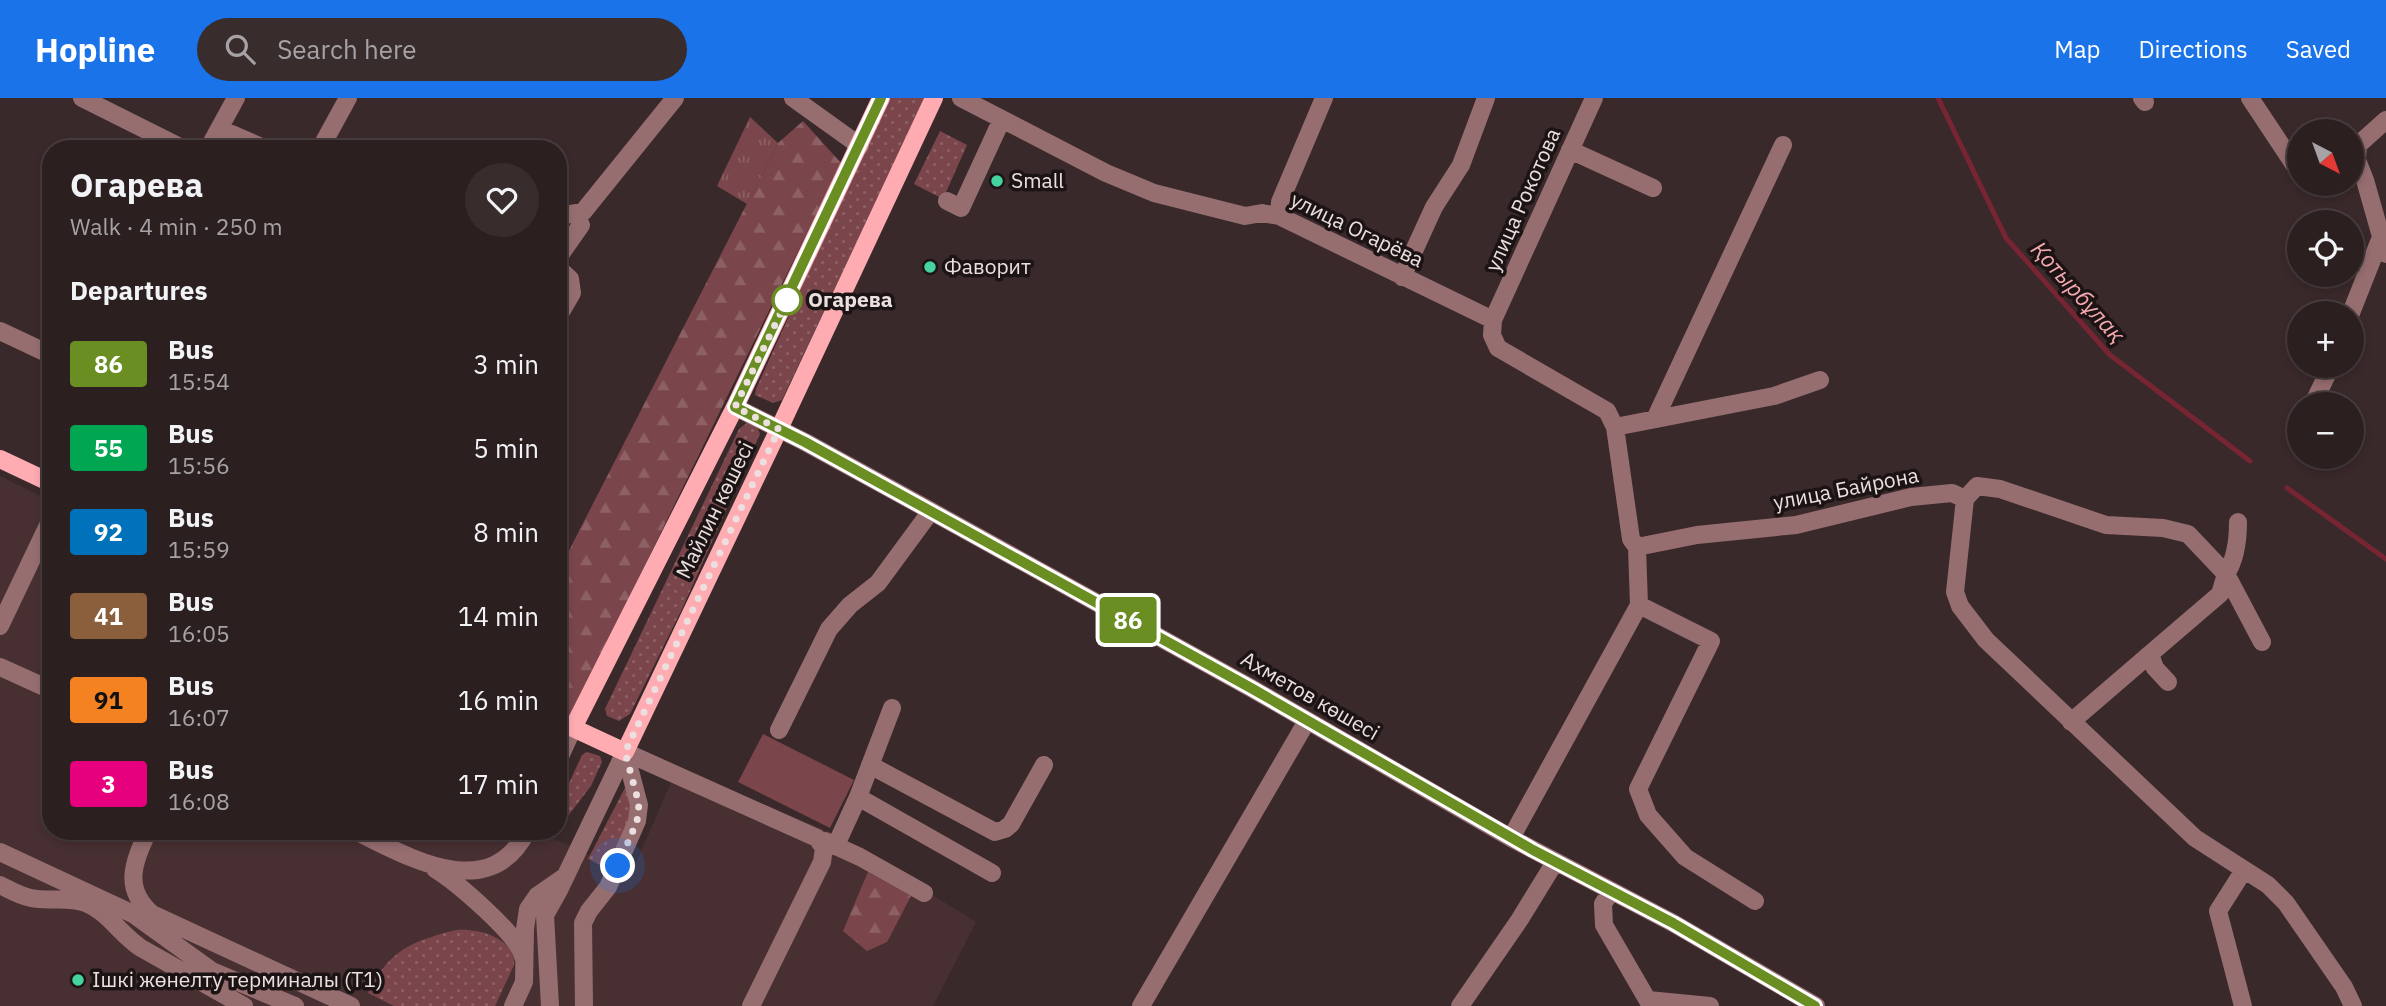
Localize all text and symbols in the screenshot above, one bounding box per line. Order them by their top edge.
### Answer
search box [197,18,687,81]
text: Hopline [35,28,155,71]
icon: search [221,30,259,68]
text: Search here [277,32,417,66]
text: Map [2054,33,2100,65]
text: Directions [2138,33,2248,65]
text: Saved [2286,33,2351,65]
north arrow [2287,119,2364,196]
map controls [2287,119,2364,469]
street label: улица Рокотова [1478,123,1566,276]
text: Огарева [70,163,203,206]
button: heart [465,163,539,237]
place label: Small [1011,166,1064,194]
marker: Small [989,173,1005,189]
street label: улица Огарёва [1286,185,1429,273]
button: locate [2287,210,2364,287]
text: Walk · 4 min · 250 m [70,211,283,241]
water label: Қотырбұлақ [2025,234,2133,349]
place label: Фаворит [944,252,1031,280]
marker: Фаворит [922,259,938,275]
text: Departures [70,273,208,307]
marker: Огарева [772,285,802,315]
place label: Огарева [808,285,893,313]
button: + [2287,301,2364,378]
text: Bus [168,332,214,366]
text: 3 min [473,347,539,381]
text: 86 [94,348,123,380]
text: 15:54 [168,366,230,396]
button: − [2287,392,2364,469]
text: Bus [168,416,214,450]
text: 5 min [473,431,539,465]
text: 55 [94,432,123,464]
street label: Майлин көшесі [669,436,759,583]
text: 15:56 [168,450,230,480]
street label: улица Байрона [1771,460,1921,516]
text: Bus [168,500,214,534]
text: 8 min [473,515,539,549]
text: 92 [94,516,123,548]
text: 15:59 [168,534,230,564]
text: Bus [168,584,214,618]
line badge: 86 [1096,597,1160,643]
text: 14 min [458,599,539,633]
text: 41 [94,600,123,632]
text: 86 [1114,604,1142,636]
text: 16:05 [168,618,230,648]
street label: Ахметов көшесі [1236,644,1385,746]
text: Bus [168,668,214,702]
text: 16 min [458,683,539,717]
text: 91 [94,684,123,716]
text: 16:07 [168,702,230,732]
text: Bus [168,752,214,786]
text: 17 min [458,767,539,801]
text: 3 [101,768,116,800]
text: 16:08 [168,786,230,816]
your location [600,848,635,883]
place label: Ішкі жөнелту терминалы (Т1) [92,965,383,993]
marker: Ішкі жөнелту терминалы (Т1) [70,972,86,988]

